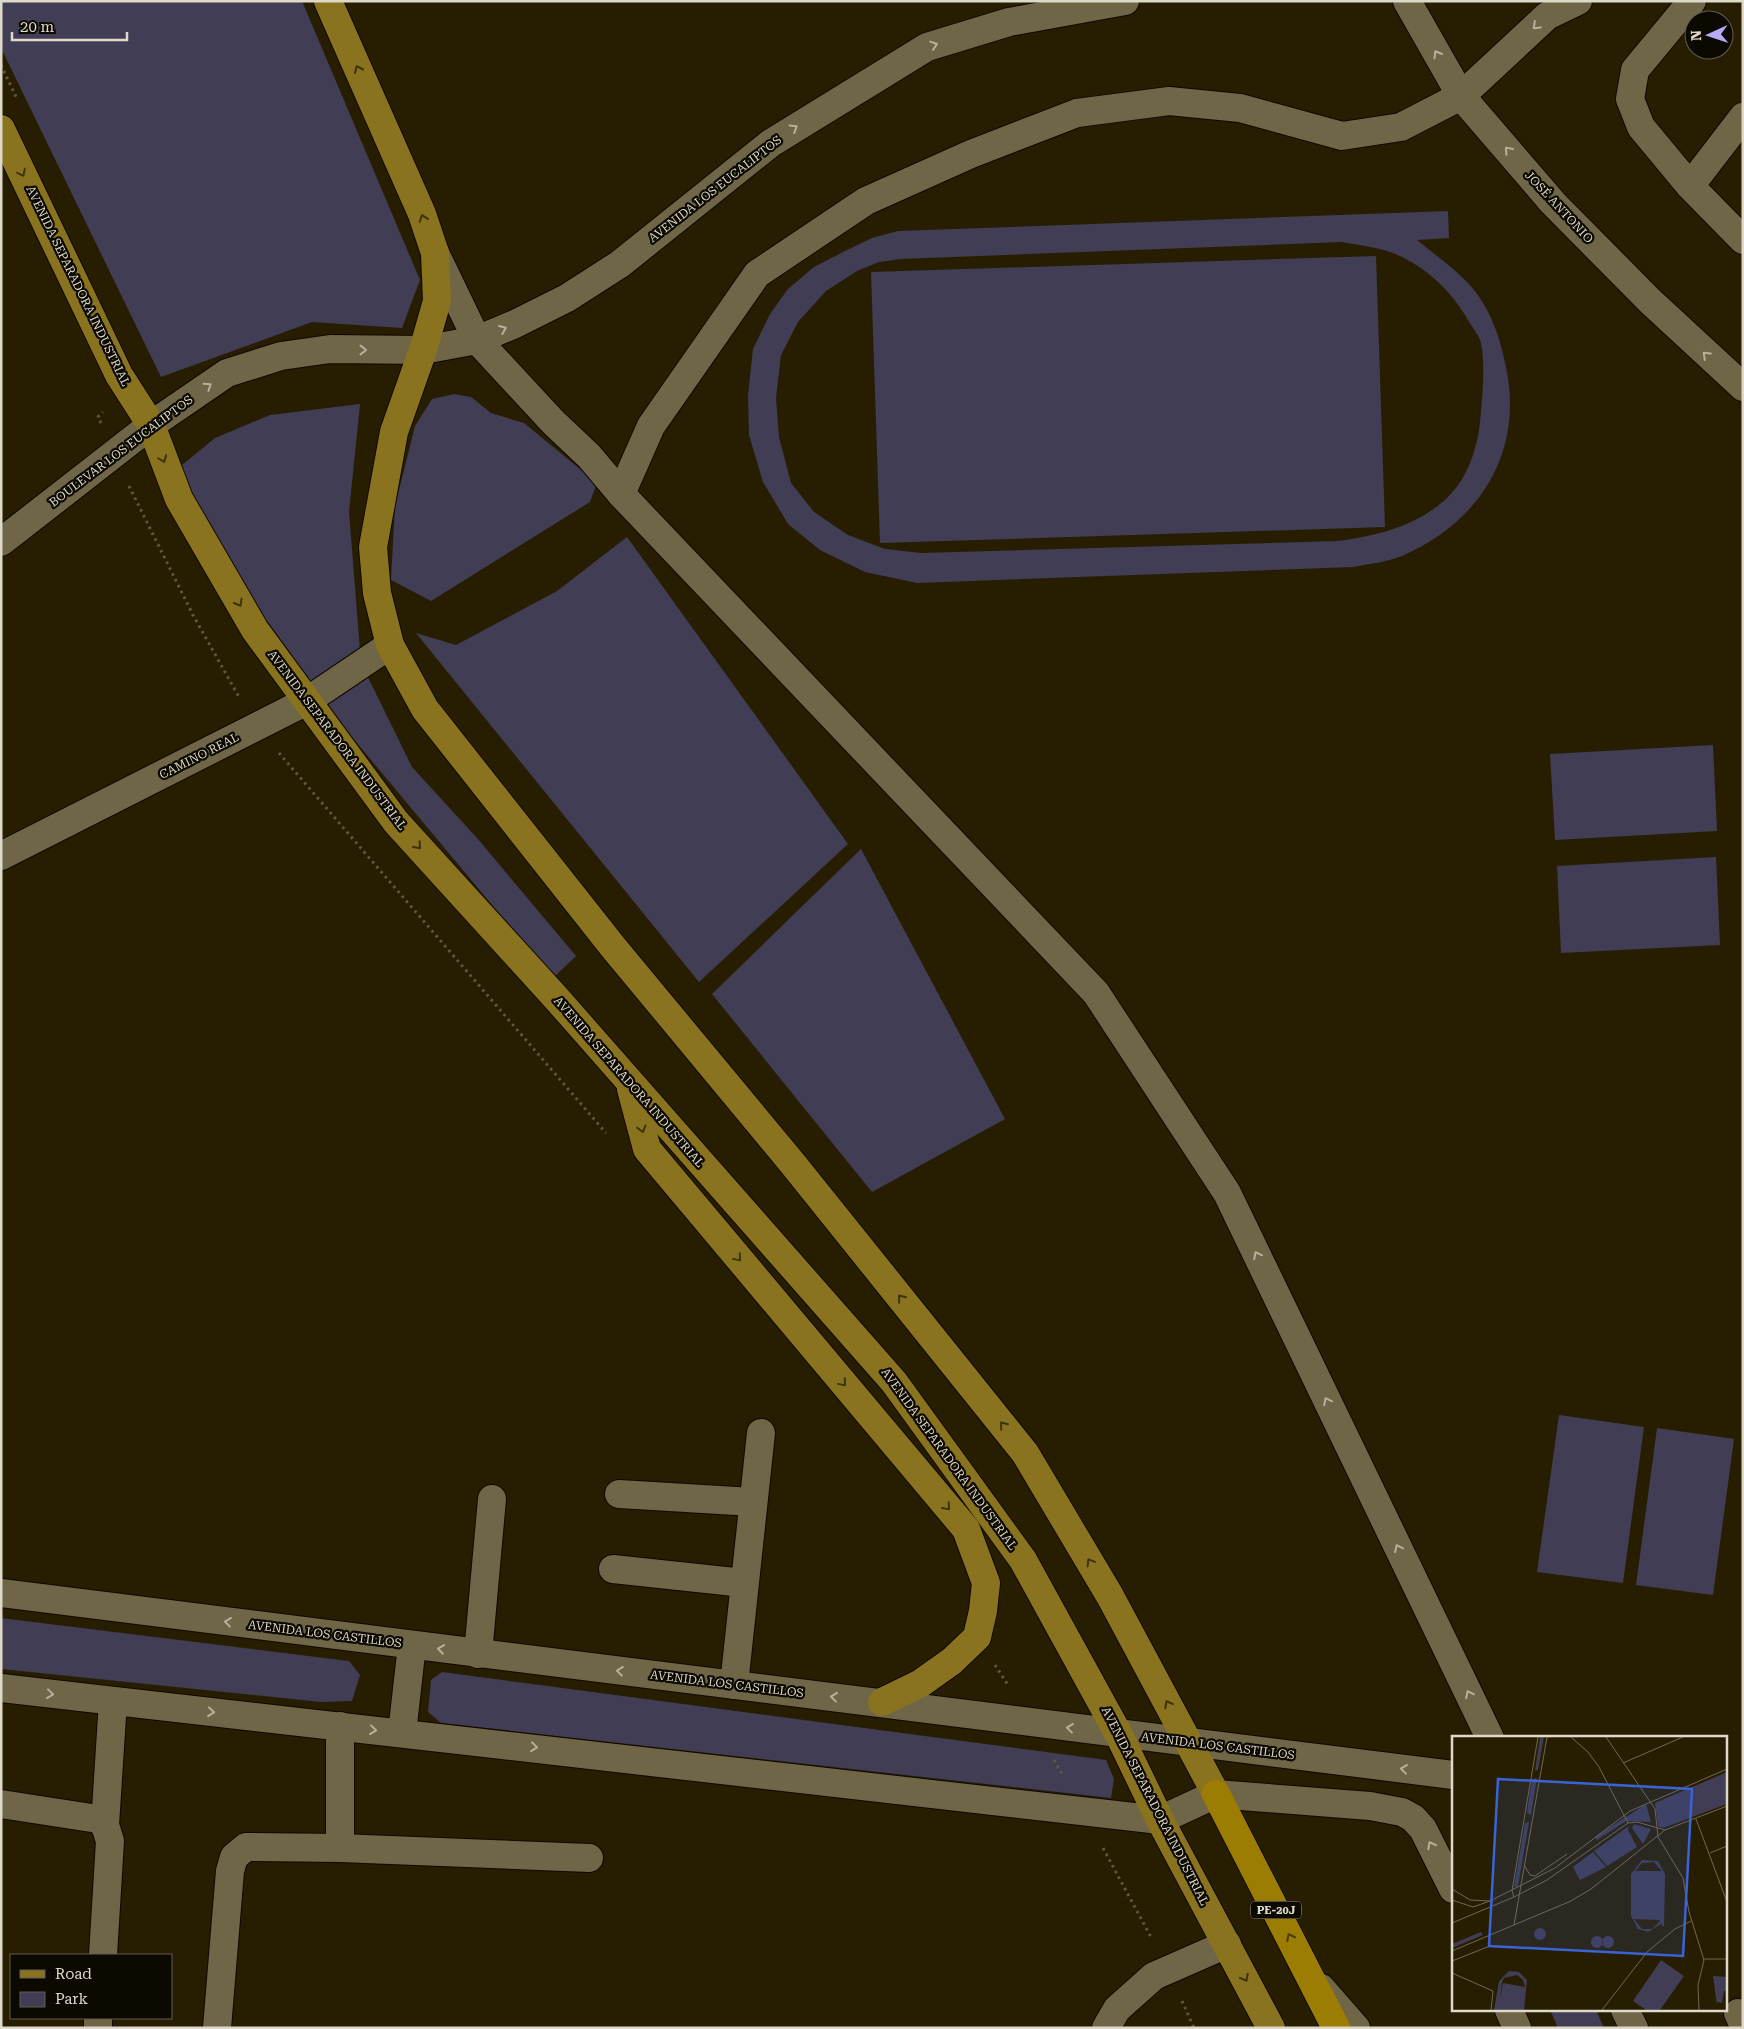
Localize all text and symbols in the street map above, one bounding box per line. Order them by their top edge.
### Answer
scale bar [12,10,128,42]
north arrow [1684,10,1734,60]
text: 20 m [20,18,55,36]
one-way arrow [1533,20,1542,29]
text: N [1688,30,1704,41]
one-way arrow [929,41,937,51]
one-way arrow [1433,50,1443,59]
one-way arrow [354,65,365,74]
one-way arrow [789,125,798,135]
street label: AVENIDA LOS EUCALIPTOS [646,133,784,245]
one-way arrow [1504,147,1513,156]
one-way arrow [16,168,26,177]
street label: JOSÉ ANTONIO [1522,168,1596,246]
street label: AVENIDA SEPARADORA INDUSTRIAL [23,183,133,389]
one-way arrow [419,214,429,223]
one-way arrow [498,325,507,335]
one-way arrow [360,345,367,355]
one-way arrow [1703,352,1712,361]
one-way arrow [202,383,211,393]
street label: BOULEVAR LOS EUCALIPTOS [47,392,195,510]
one-way arrow [158,455,168,463]
one-way arrow [233,597,243,606]
street label: AVENIDA SEPARADORA INDUSTRIAL [265,647,409,833]
street label: CAMINO REAL [157,730,241,782]
one-way arrow [412,841,421,850]
street label: AVENIDA SEPARADORA INDUSTRIAL [551,994,707,1170]
one-way arrow [636,1125,647,1134]
one-way arrow [1252,1251,1263,1260]
one-way arrow [733,1252,741,1261]
one-way arrow [897,1295,906,1304]
street label: AVENIDA SEPARADORA INDUSTRIAL [878,1365,1020,1553]
one-way arrow [837,1377,845,1386]
one-way arrow [1323,1397,1333,1406]
one-way arrow [1000,1422,1008,1431]
one-way arrow [942,1501,950,1510]
one-way arrow [1394,1544,1404,1553]
one-way arrow [1086,1559,1096,1568]
one-way arrow [224,1617,233,1627]
street label: AVENIDA LOS CASTILLOS [247,1618,403,1650]
one-way arrow [437,1644,445,1655]
one-way arrow [616,1666,624,1677]
street label: AVENIDA LOS CASTILLOS [649,1668,805,1700]
one-way arrow [46,1688,54,1699]
one-way arrow [1464,1690,1475,1699]
one-way arrow [829,1692,837,1703]
one-way arrow [1164,1701,1174,1710]
street label: AVENIDA SEPARADORA INDUSTRIAL [1099,1704,1211,1908]
one-way arrow [207,1706,215,1717]
one-way arrow [1066,1723,1074,1734]
one-way arrow [369,1724,377,1735]
street label: AVENIDA LOS CASTILLOS [1140,1730,1296,1762]
inset map [1452,1736,1726,2012]
one-way arrow [530,1741,538,1752]
one-way arrow [1400,1764,1408,1775]
one-way arrow [1427,1841,1437,1850]
road number: PE-20J [1251,1902,1301,1918]
one-way arrow [1286,1934,1296,1943]
legend [10,1954,172,2019]
text: Road [55,1965,92,1983]
one-way arrow [1239,1973,1249,1982]
text: Park [55,1990,89,2008]

